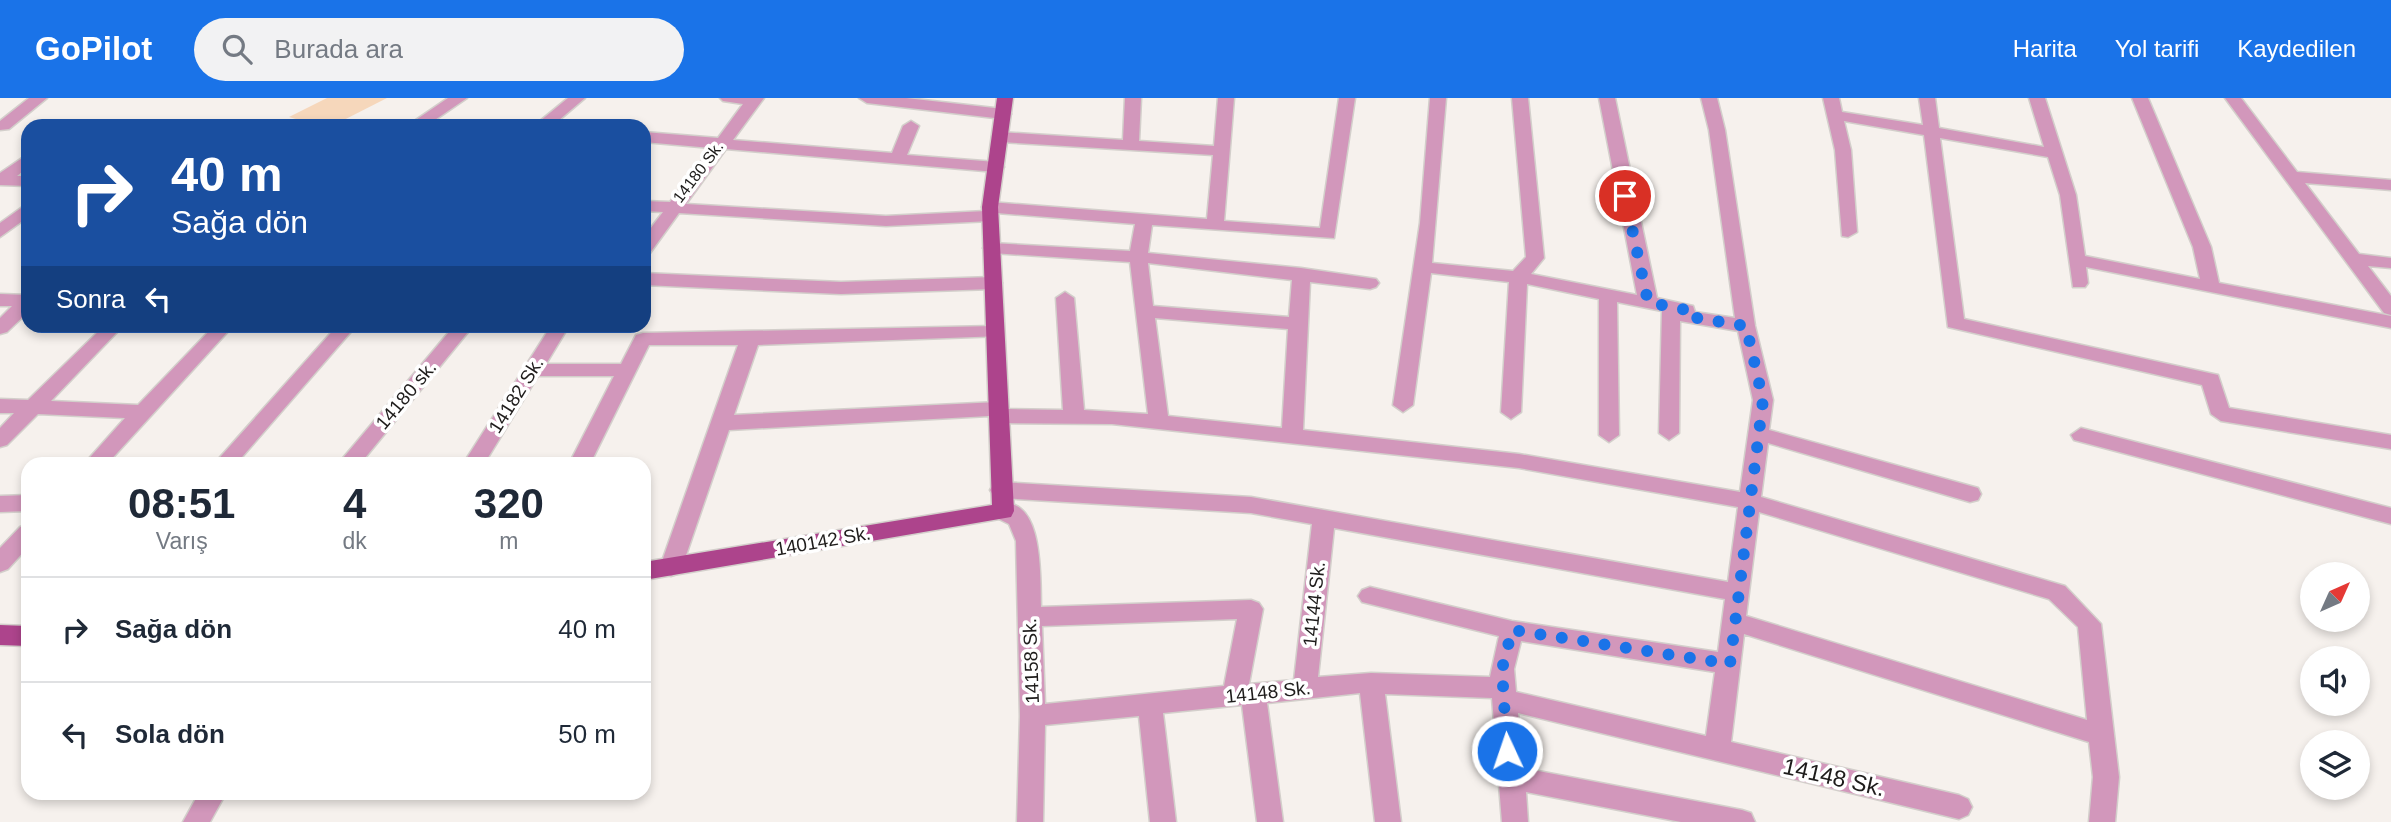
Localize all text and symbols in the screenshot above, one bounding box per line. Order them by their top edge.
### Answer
search box [194,18,684,81]
text: GoPilot [35,30,152,67]
icon: search [218,30,256,68]
text: Burada ara [274,34,403,64]
text: Harita [2013,35,2077,62]
text: Yol tarifi [2115,35,2199,62]
text: Kaydedilen [2237,35,2356,62]
street label: 14180 Sk. [670,138,726,206]
icon: right [56,147,147,238]
text: 40 m [171,147,283,201]
pin [1595,166,1655,226]
icon: arrive [1606,177,1644,215]
text: Sağa dön [171,204,308,240]
icon: left [139,280,177,318]
text: Sonra [56,284,125,314]
street label: 14182 Sk. [484,353,548,437]
street label: 14180 sk. [371,357,441,433]
text: 08:51 [128,480,235,527]
text: 4 [343,480,366,527]
text: 320 [474,480,544,527]
street label: 140142 Sk. [774,522,872,560]
text: Varış [156,528,208,554]
text: dk [343,528,367,554]
text: m [499,528,518,554]
street label: 14144 Sk. [1299,560,1329,648]
north arrow [2300,562,2370,632]
map controls [2300,562,2370,800]
icon: right [56,611,94,649]
text: Sağa dön [115,614,232,644]
text: 40 m [558,614,616,644]
street label: 14158 Sk. [1019,618,1043,704]
button: sound [2300,646,2370,716]
street label: 14148 Sk. [1224,677,1312,707]
position arrow [1470,714,1544,788]
icon: left [56,716,94,754]
text: Sola dön [115,719,225,749]
text: 50 m [558,719,616,749]
button: layers [2300,730,2370,800]
street label: 14148 Sk. [1781,753,1887,801]

